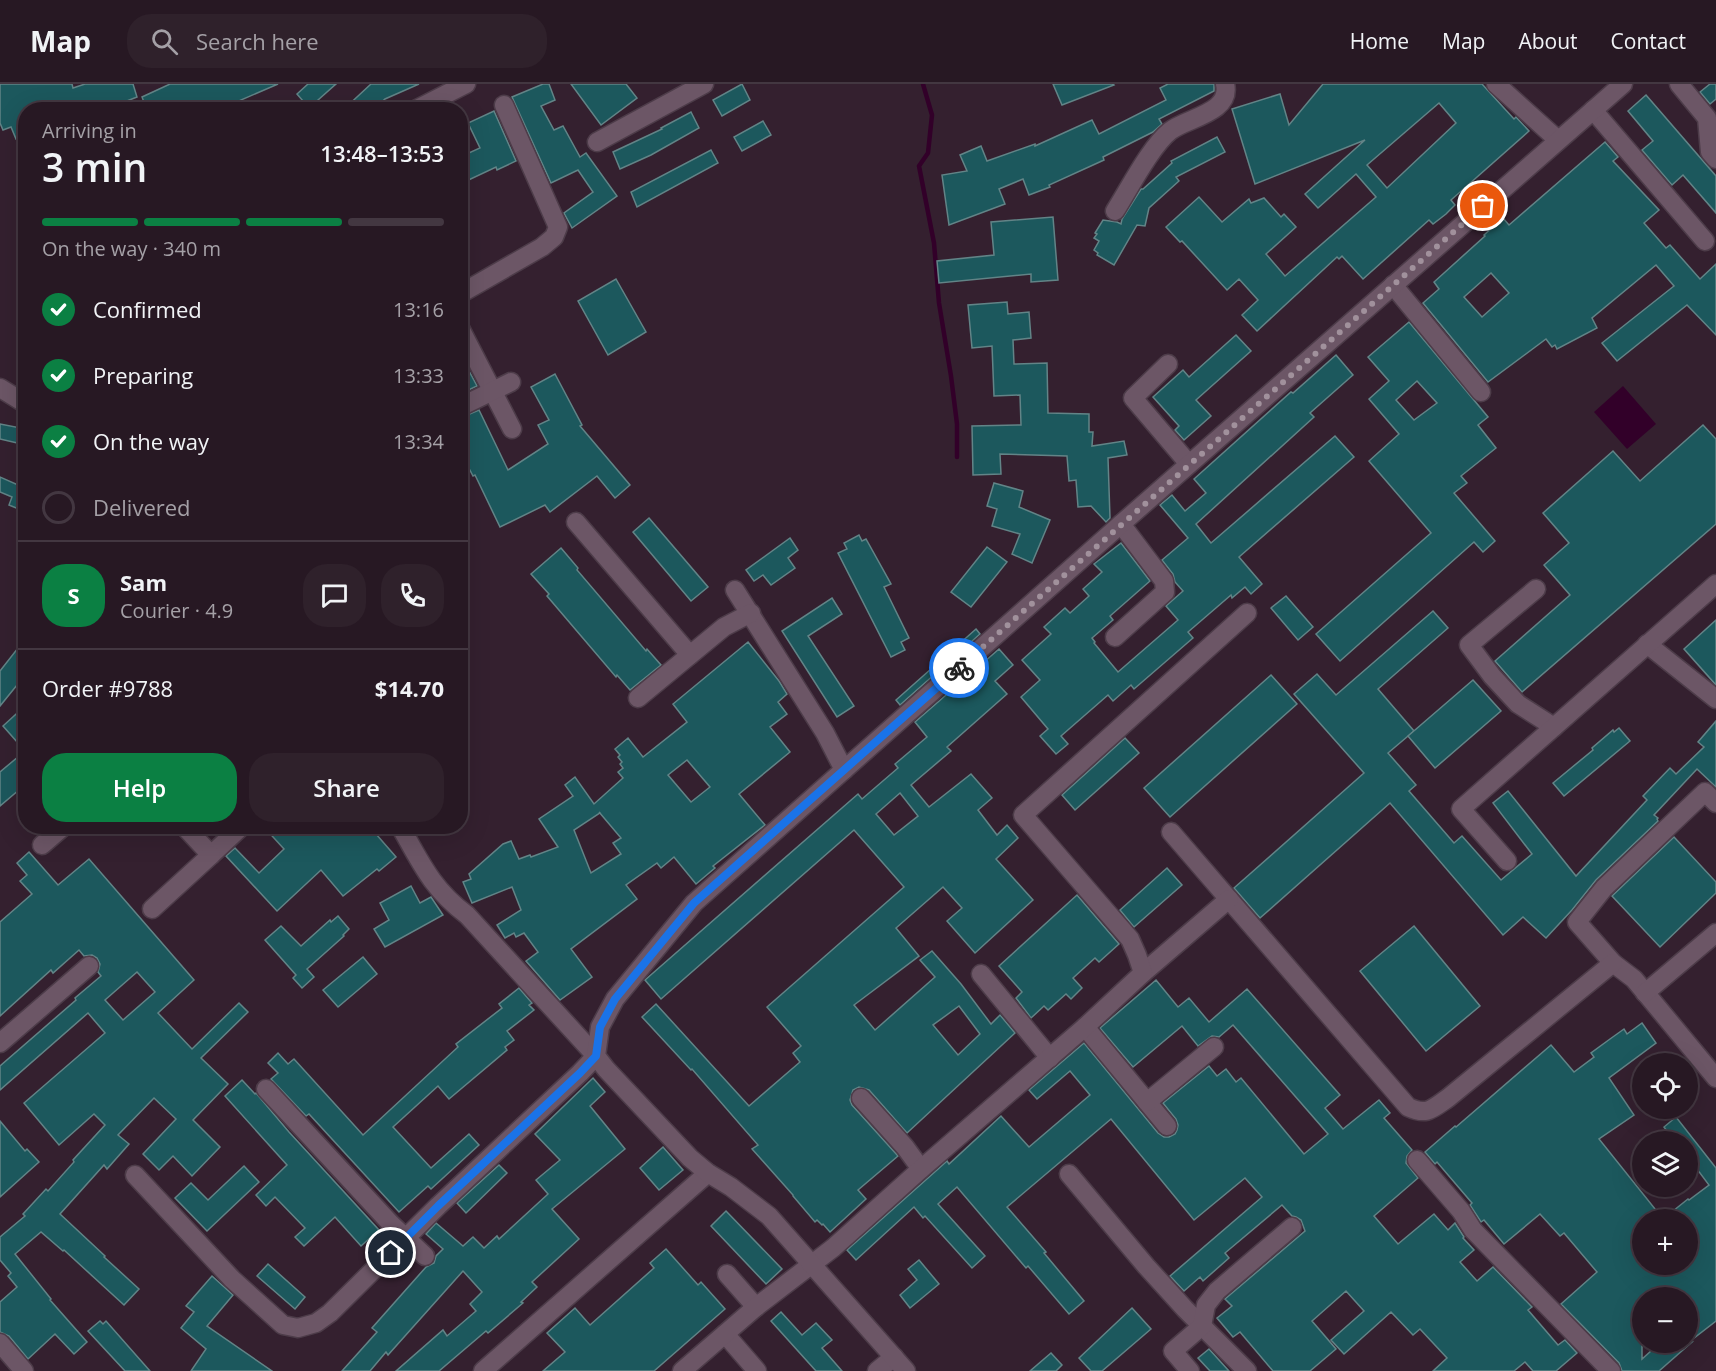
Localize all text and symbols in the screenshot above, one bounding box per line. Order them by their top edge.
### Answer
search box [127,14,547,68]
text: Map [30,22,91,60]
icon: search [148,25,181,58]
text: Search here [196,26,319,56]
text: Home [1350,27,1409,55]
text: Map [1442,27,1485,55]
text: About [1518,27,1578,55]
text: Contact [1611,27,1686,55]
text: Arriving in [42,117,137,144]
text: 13:48–13:53 [320,138,444,168]
text: 3 min [42,140,147,193]
pin [1457,180,1508,231]
icon: bag [1466,189,1499,222]
text: On the way · 340 m [42,235,221,262]
icon: check [42,293,75,326]
text: Confirmed [93,294,202,324]
text: 13:16 [393,296,444,323]
icon: check [42,359,75,392]
text: Preparing [93,360,193,390]
text: 13:33 [393,362,444,389]
icon: check [42,425,75,458]
text: On the way [93,426,209,456]
text: 13:34 [393,428,444,455]
text: Delivered [93,492,191,522]
button: chat [303,564,366,627]
button: phone [381,564,444,627]
text: Sam [120,567,167,597]
text: S [67,580,80,610]
text: Courier · 4.9 [120,597,233,624]
courier [929,638,989,698]
icon: bike [943,652,976,685]
text: Order #9788 [42,673,173,703]
text: $14.70 [375,673,444,703]
button: Help [42,753,237,822]
button: Share [249,753,444,822]
map controls [1632,1053,1698,1353]
button: locate [1632,1053,1698,1119]
button: layers [1632,1131,1698,1197]
button: + [1632,1209,1698,1275]
pin [365,1227,416,1278]
icon: home [374,1236,407,1269]
button: − [1632,1287,1698,1353]

